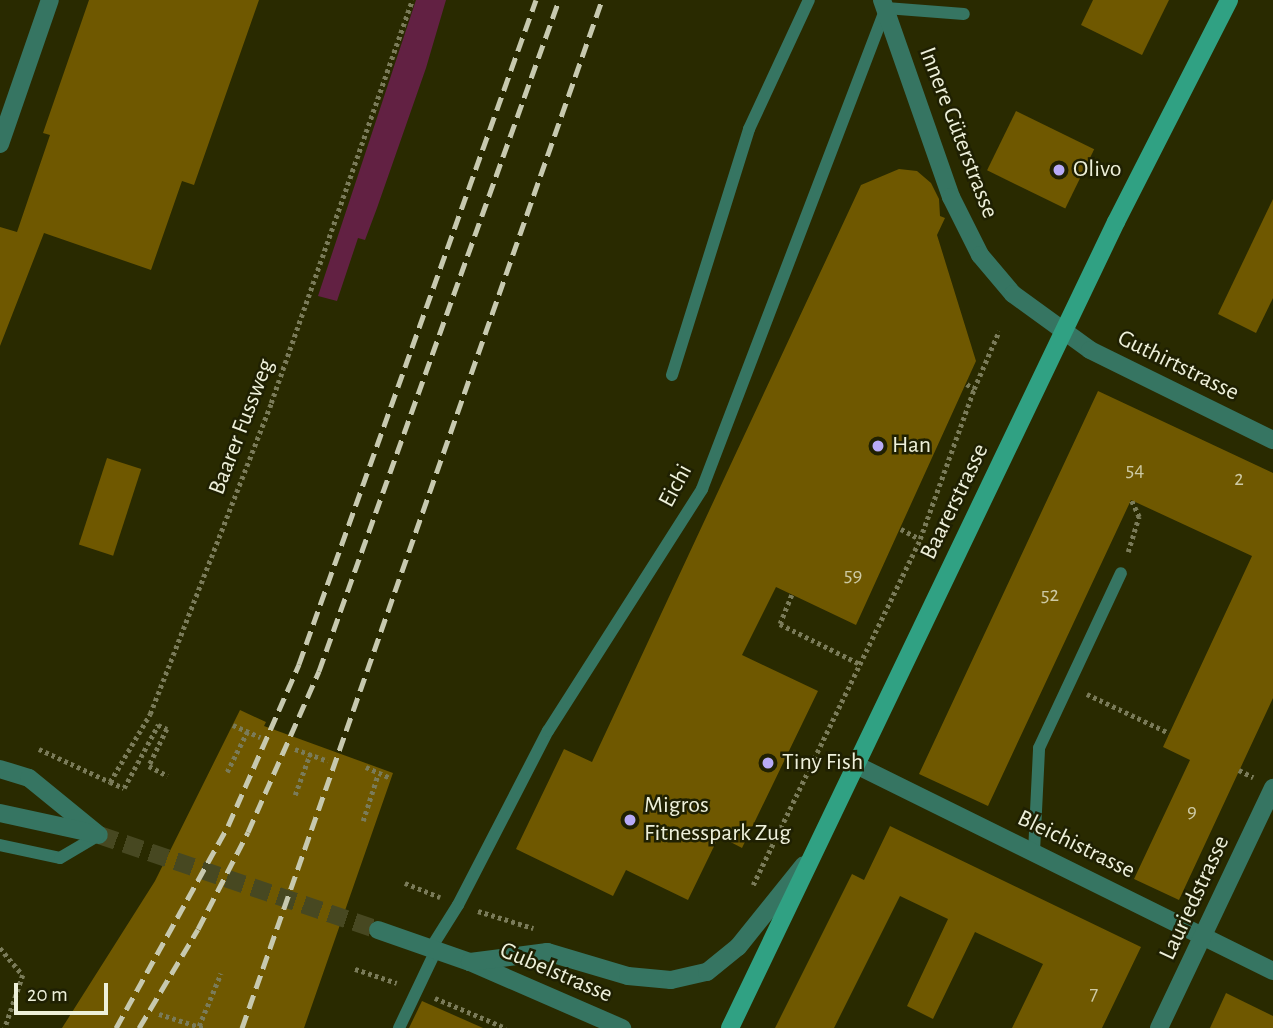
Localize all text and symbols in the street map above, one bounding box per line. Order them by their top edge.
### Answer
street label: Innere Güterstrasse [912,43,1004,223]
place label: Olivo [1073,156,1122,184]
marker: Olivo [1051,162,1067,178]
street label: Guthirtstrasse [1113,324,1243,408]
street label: Baarer Fussweg [203,355,281,499]
place label: Han [892,432,931,460]
marker: Han [870,438,886,454]
street label: Baarerstrasse [915,439,995,565]
house number: 54 [1126,457,1144,483]
street label: Eichi [653,459,699,513]
house number: 2 [1234,466,1244,492]
house number: 59 [844,562,862,588]
house number: 52 [1041,582,1059,608]
place label: Tiny Fish [782,749,863,777]
marker: Tiny Fish [760,755,776,771]
place label: Migros Fitnesspark Zug [644,792,791,848]
house number: 9 [1187,798,1197,824]
street label: Bleichistrasse [1013,804,1139,886]
marker: Migros Fitnesspark Zug [622,812,638,828]
street label: Lauriedstrasse [1154,831,1236,965]
street label: Gubelstrasse [495,936,617,1010]
scale bar [18,968,112,1012]
house number: 7 [1090,981,1098,1007]
text: 20 m [27,984,68,1005]

